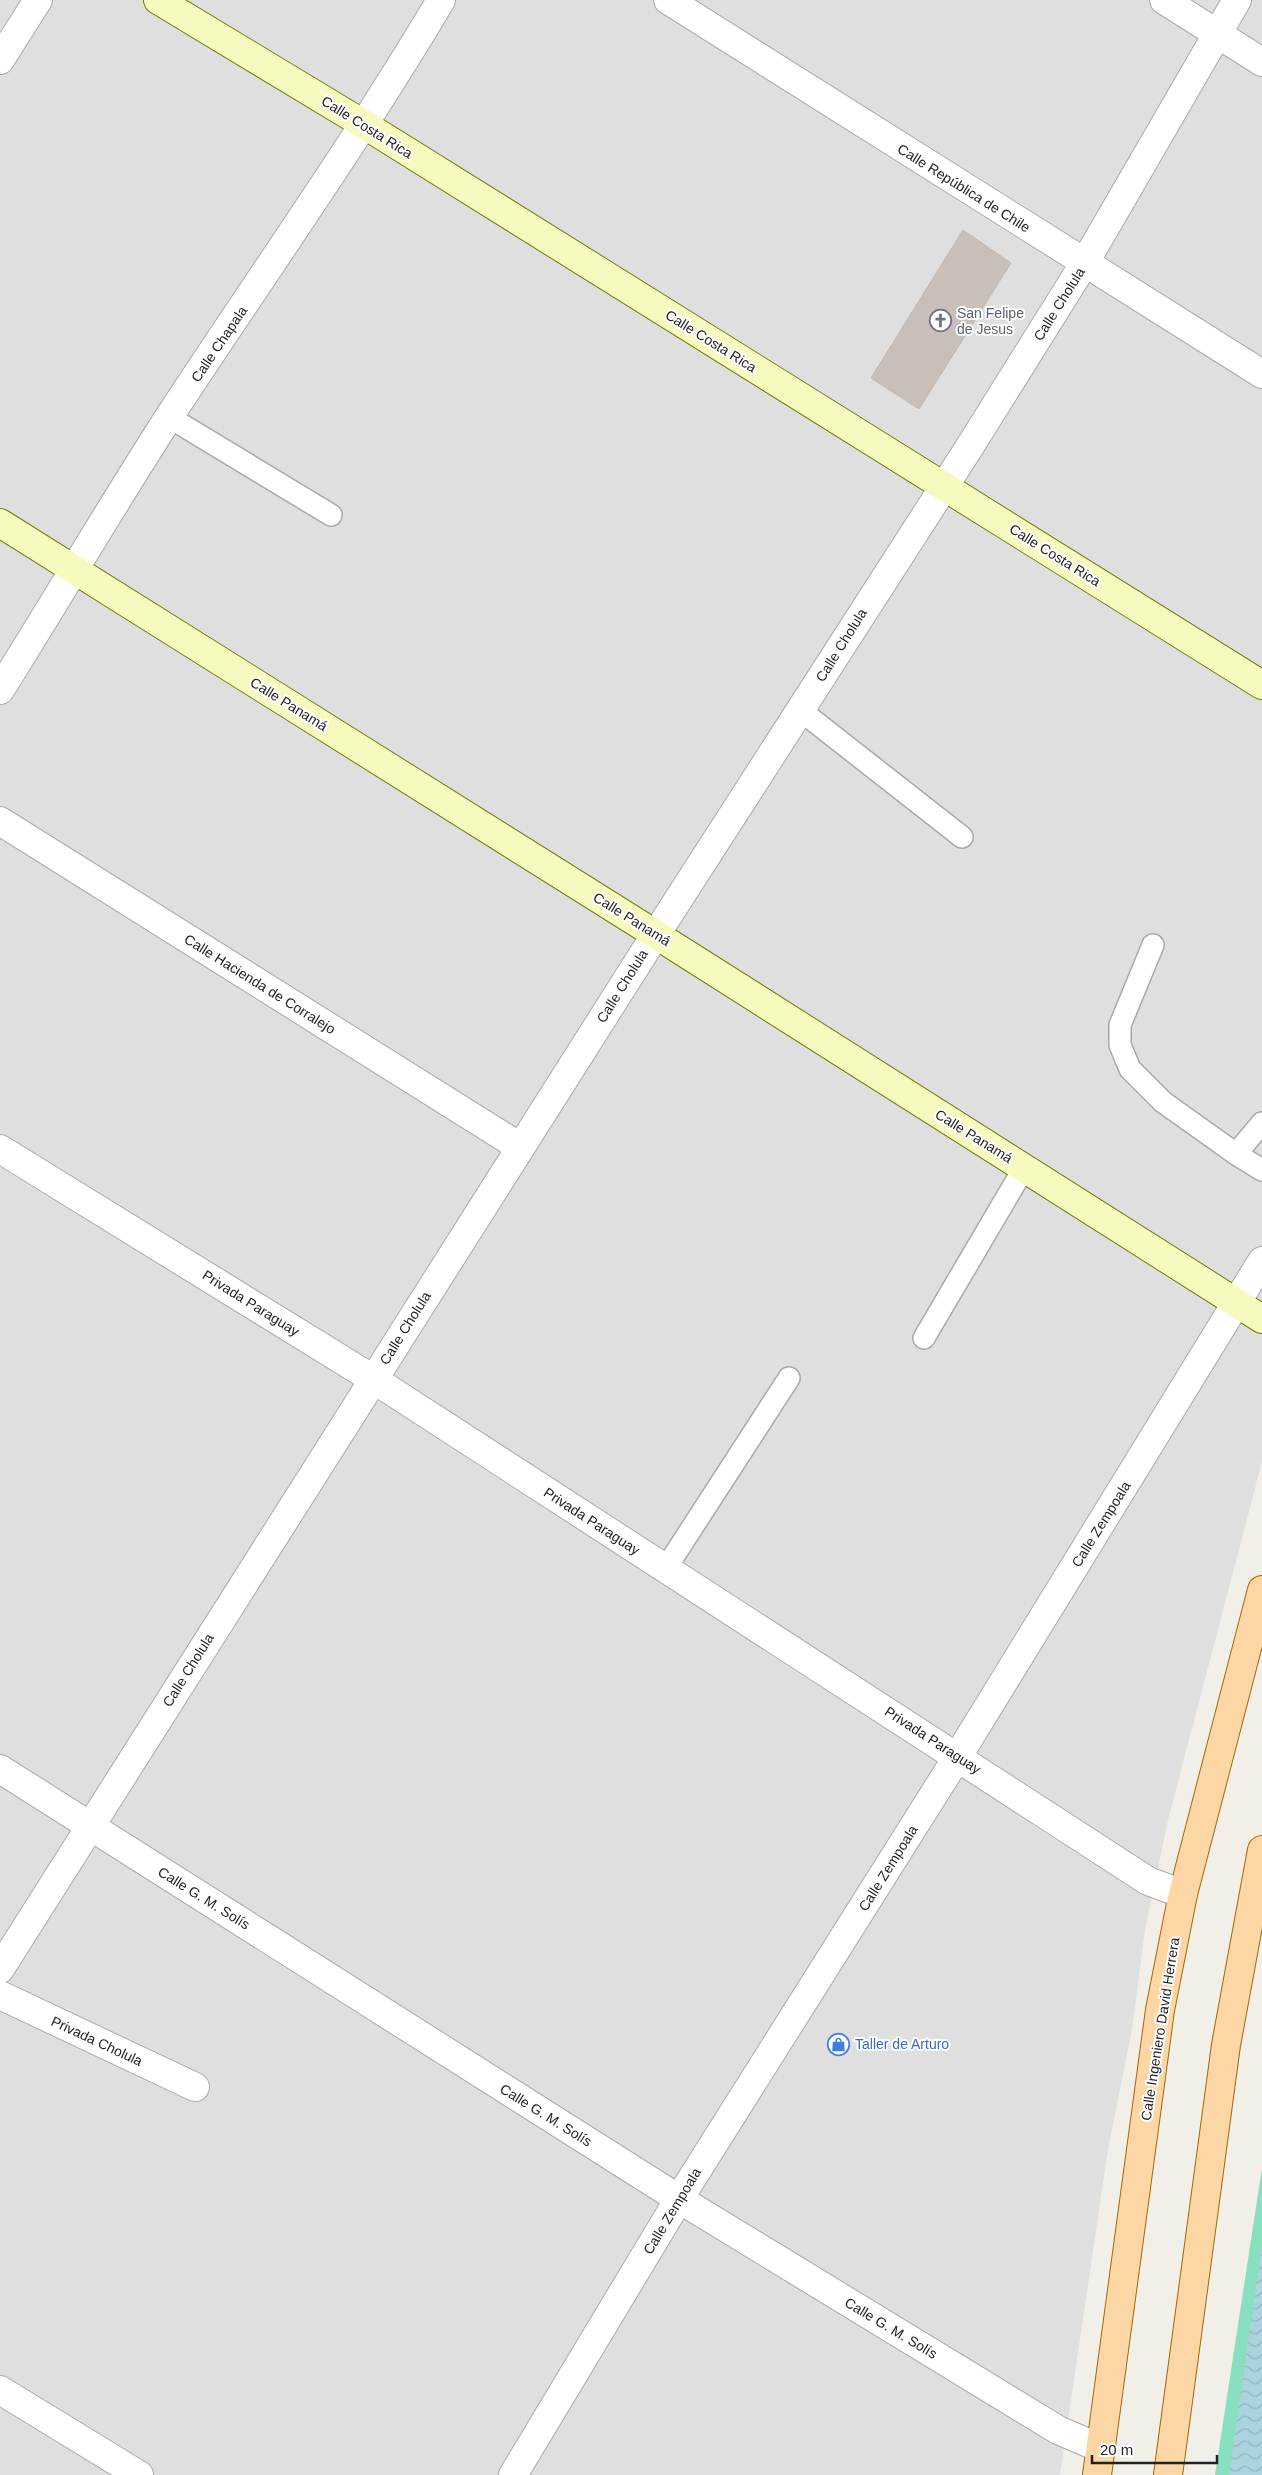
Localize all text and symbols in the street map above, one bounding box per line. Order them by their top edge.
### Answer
street label: Calle Costa Rica [319,93,416,162]
street label: Calle República de Chile [895,141,1033,236]
street label: Calle Cholula [1030,264,1088,344]
street label: Calle Chapala [188,303,250,385]
place label: San Felipe de Jesus [957,305,1024,337]
street label: Calle Costa Rica [663,307,760,376]
church icon: San Felipe de Jesus [929,309,953,333]
street label: Calle Costa Rica [1007,521,1104,590]
street label: Calle Cholula [812,605,870,685]
street label: Calle Panamá [247,674,331,734]
street label: Calle Panamá [590,889,674,949]
street label: Calle Hacienda de Corralejo [182,931,339,1037]
street label: Calle Cholula [593,946,651,1026]
street label: Calle Panamá [932,1106,1016,1166]
street label: Privada Paraguay [200,1267,302,1339]
street label: Calle Cholula [376,1288,434,1368]
street label: Calle Zempoala [1068,1478,1134,1570]
street label: Privada Paraguay [541,1484,643,1558]
street label: Calle Cholula [159,1630,217,1710]
street label: Privada Paraguay [882,1703,984,1777]
street label: Calle Zempoala [855,1822,921,1914]
street label: Calle G. M. Solís [155,1863,253,1933]
street label: Calle Ingeniero David Herrera [1138,1936,1182,2122]
street label: Privada Cholula [49,2013,145,2069]
shop icon: Taller de Arturo [827,2032,851,2056]
place label: Taller de Arturo [855,2036,949,2052]
street label: Calle G. M. Solís [497,2080,595,2150]
street label: Calle Zempoala [640,2165,704,2257]
street label: Calle G. M. Solís [842,2294,940,2362]
scale bar [1092,2432,1217,2464]
text: 20 m [1100,2441,1133,2458]

